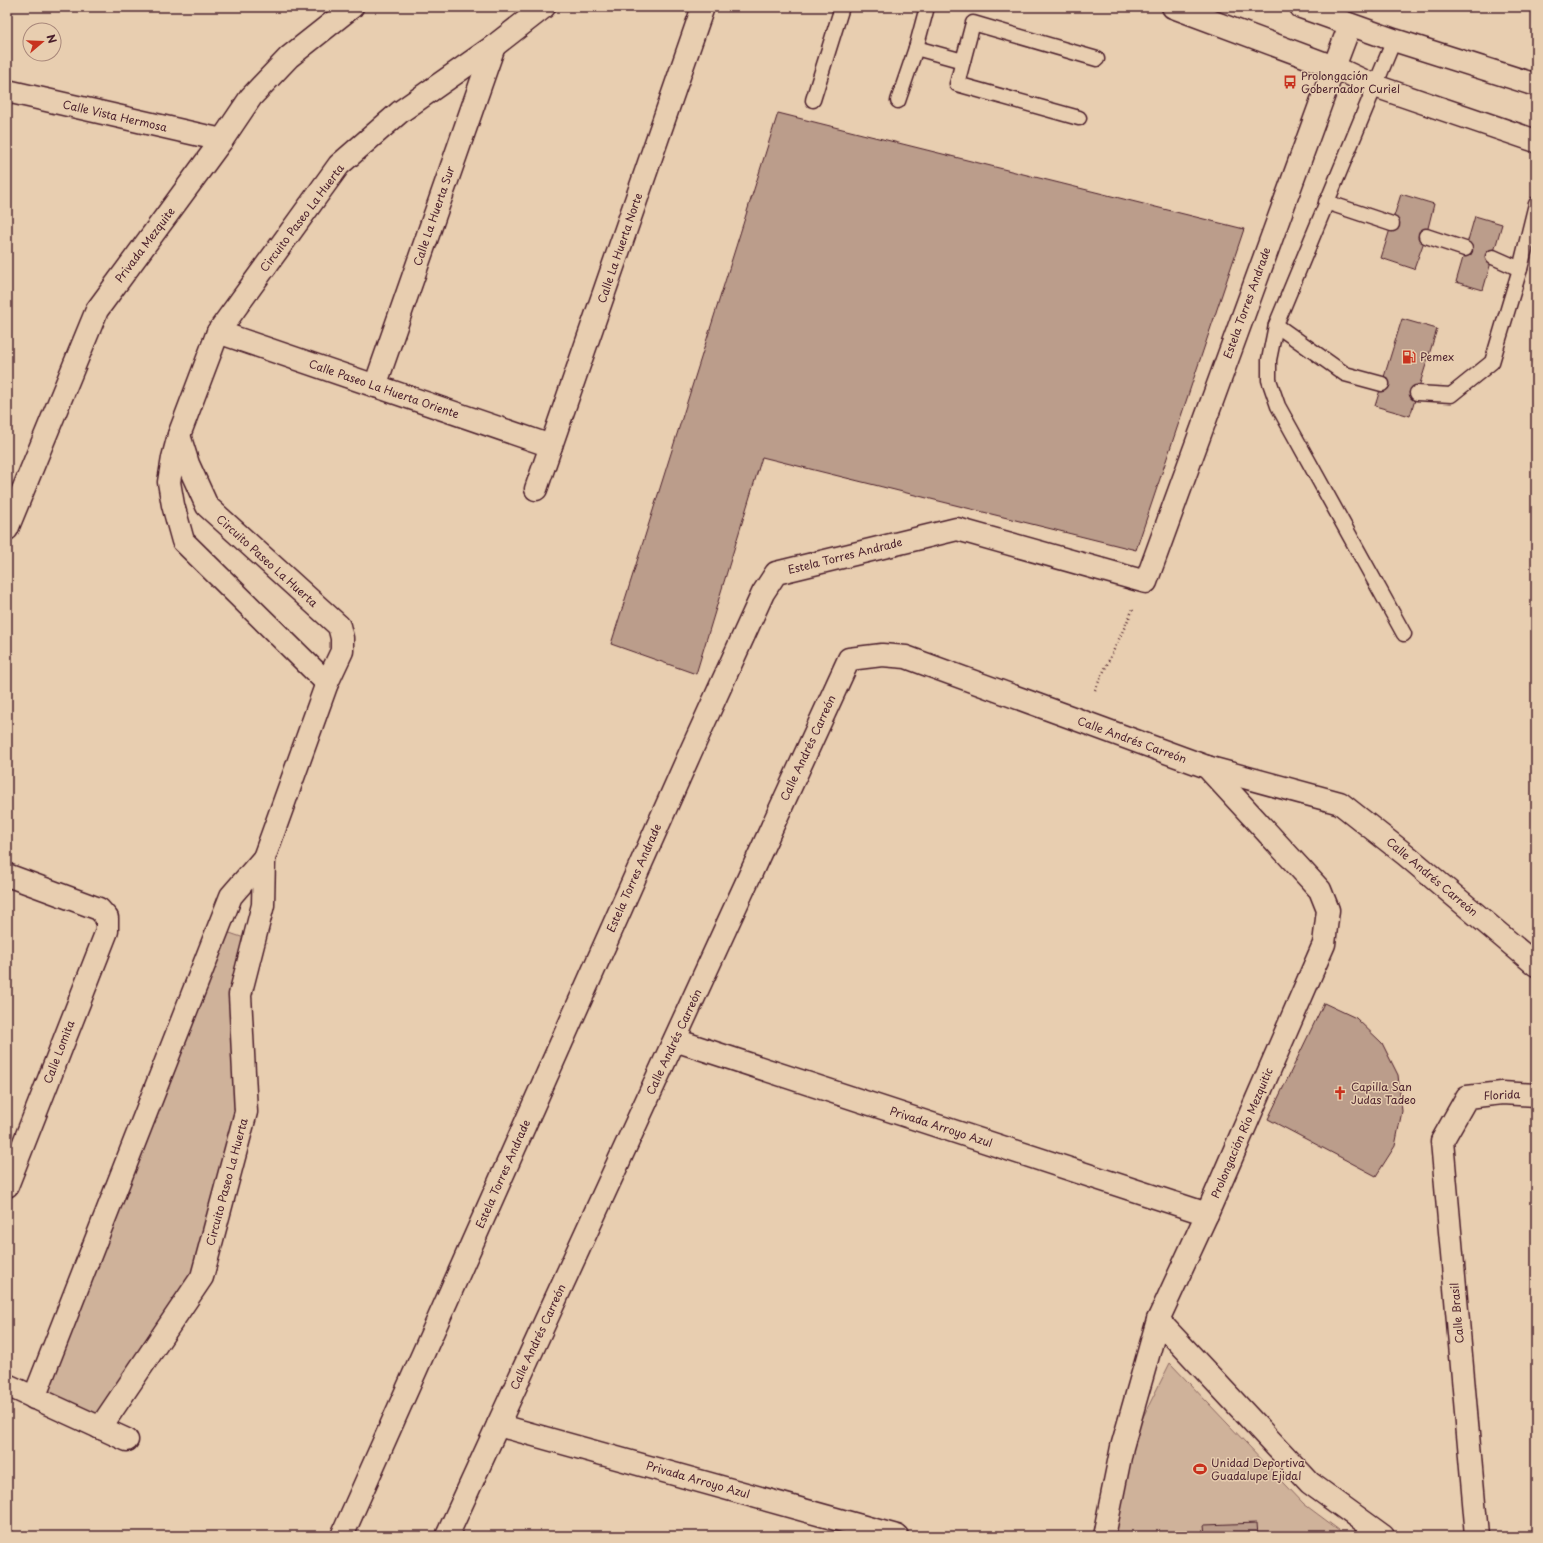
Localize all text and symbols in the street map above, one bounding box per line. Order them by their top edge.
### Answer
north arrow [22,22,62,62]
text: N [42,32,61,46]
place label: Prolongación Gobernador Curiel [1301,67,1400,97]
bus stop icon: Prolongación Gobernador Curiel [1282,74,1298,90]
street label: Calle Vista Hermosa [61,95,169,136]
street label: Circuito Paseo La Huerta [255,160,348,275]
street label: Calle La Huerta Sur [408,163,459,268]
street label: Calle La Huerta Norte [593,190,646,305]
street label: Privada Mezquite [111,203,179,286]
street label: Estela Torres Andrade [1218,245,1275,361]
place label: Pemex [1420,348,1454,365]
fuel station icon: Pemex [1401,349,1417,365]
street label: Calle Paseo La Huerta Oriente [307,355,462,422]
street label: Circuito Paseo La Huerta [213,510,322,611]
street label: Estela Torres Andrade [786,533,904,578]
street label: Calle Andrés Carreón [776,692,840,804]
street label: Calle Andrés Carreón [1075,712,1189,767]
street label: Estela Torres Andrade [602,821,665,935]
street label: Calle Andrés Carreón [1383,833,1482,920]
street label: Calle Andrés Carreón [642,986,706,1098]
street label: Calle Lomita [39,1018,78,1086]
street label: Prolongación Río Mezquitic [1206,1065,1277,1201]
place label: Capilla San Judas Tadeo [1351,1078,1416,1108]
church icon: Capilla San Judas Tadeo [1332,1085,1348,1101]
street label: Florida [1483,1085,1521,1104]
street label: Privada Arroyo Azul [888,1102,995,1151]
street label: Circuito Paseo La Huerta [201,1116,252,1248]
street label: Estela Torres Andrade [471,1117,534,1231]
street label: Calle Andrés Carreón [506,1281,570,1393]
street label: Calle Brasil [1445,1282,1468,1344]
place label: Unidad Deportiva Guadalupe Ejidal [1211,1454,1305,1484]
street label: Privada Arroyo Azul [644,1457,752,1502]
sports icon: Unidad Deportiva Guadalupe Ejidal [1192,1461,1208,1477]

